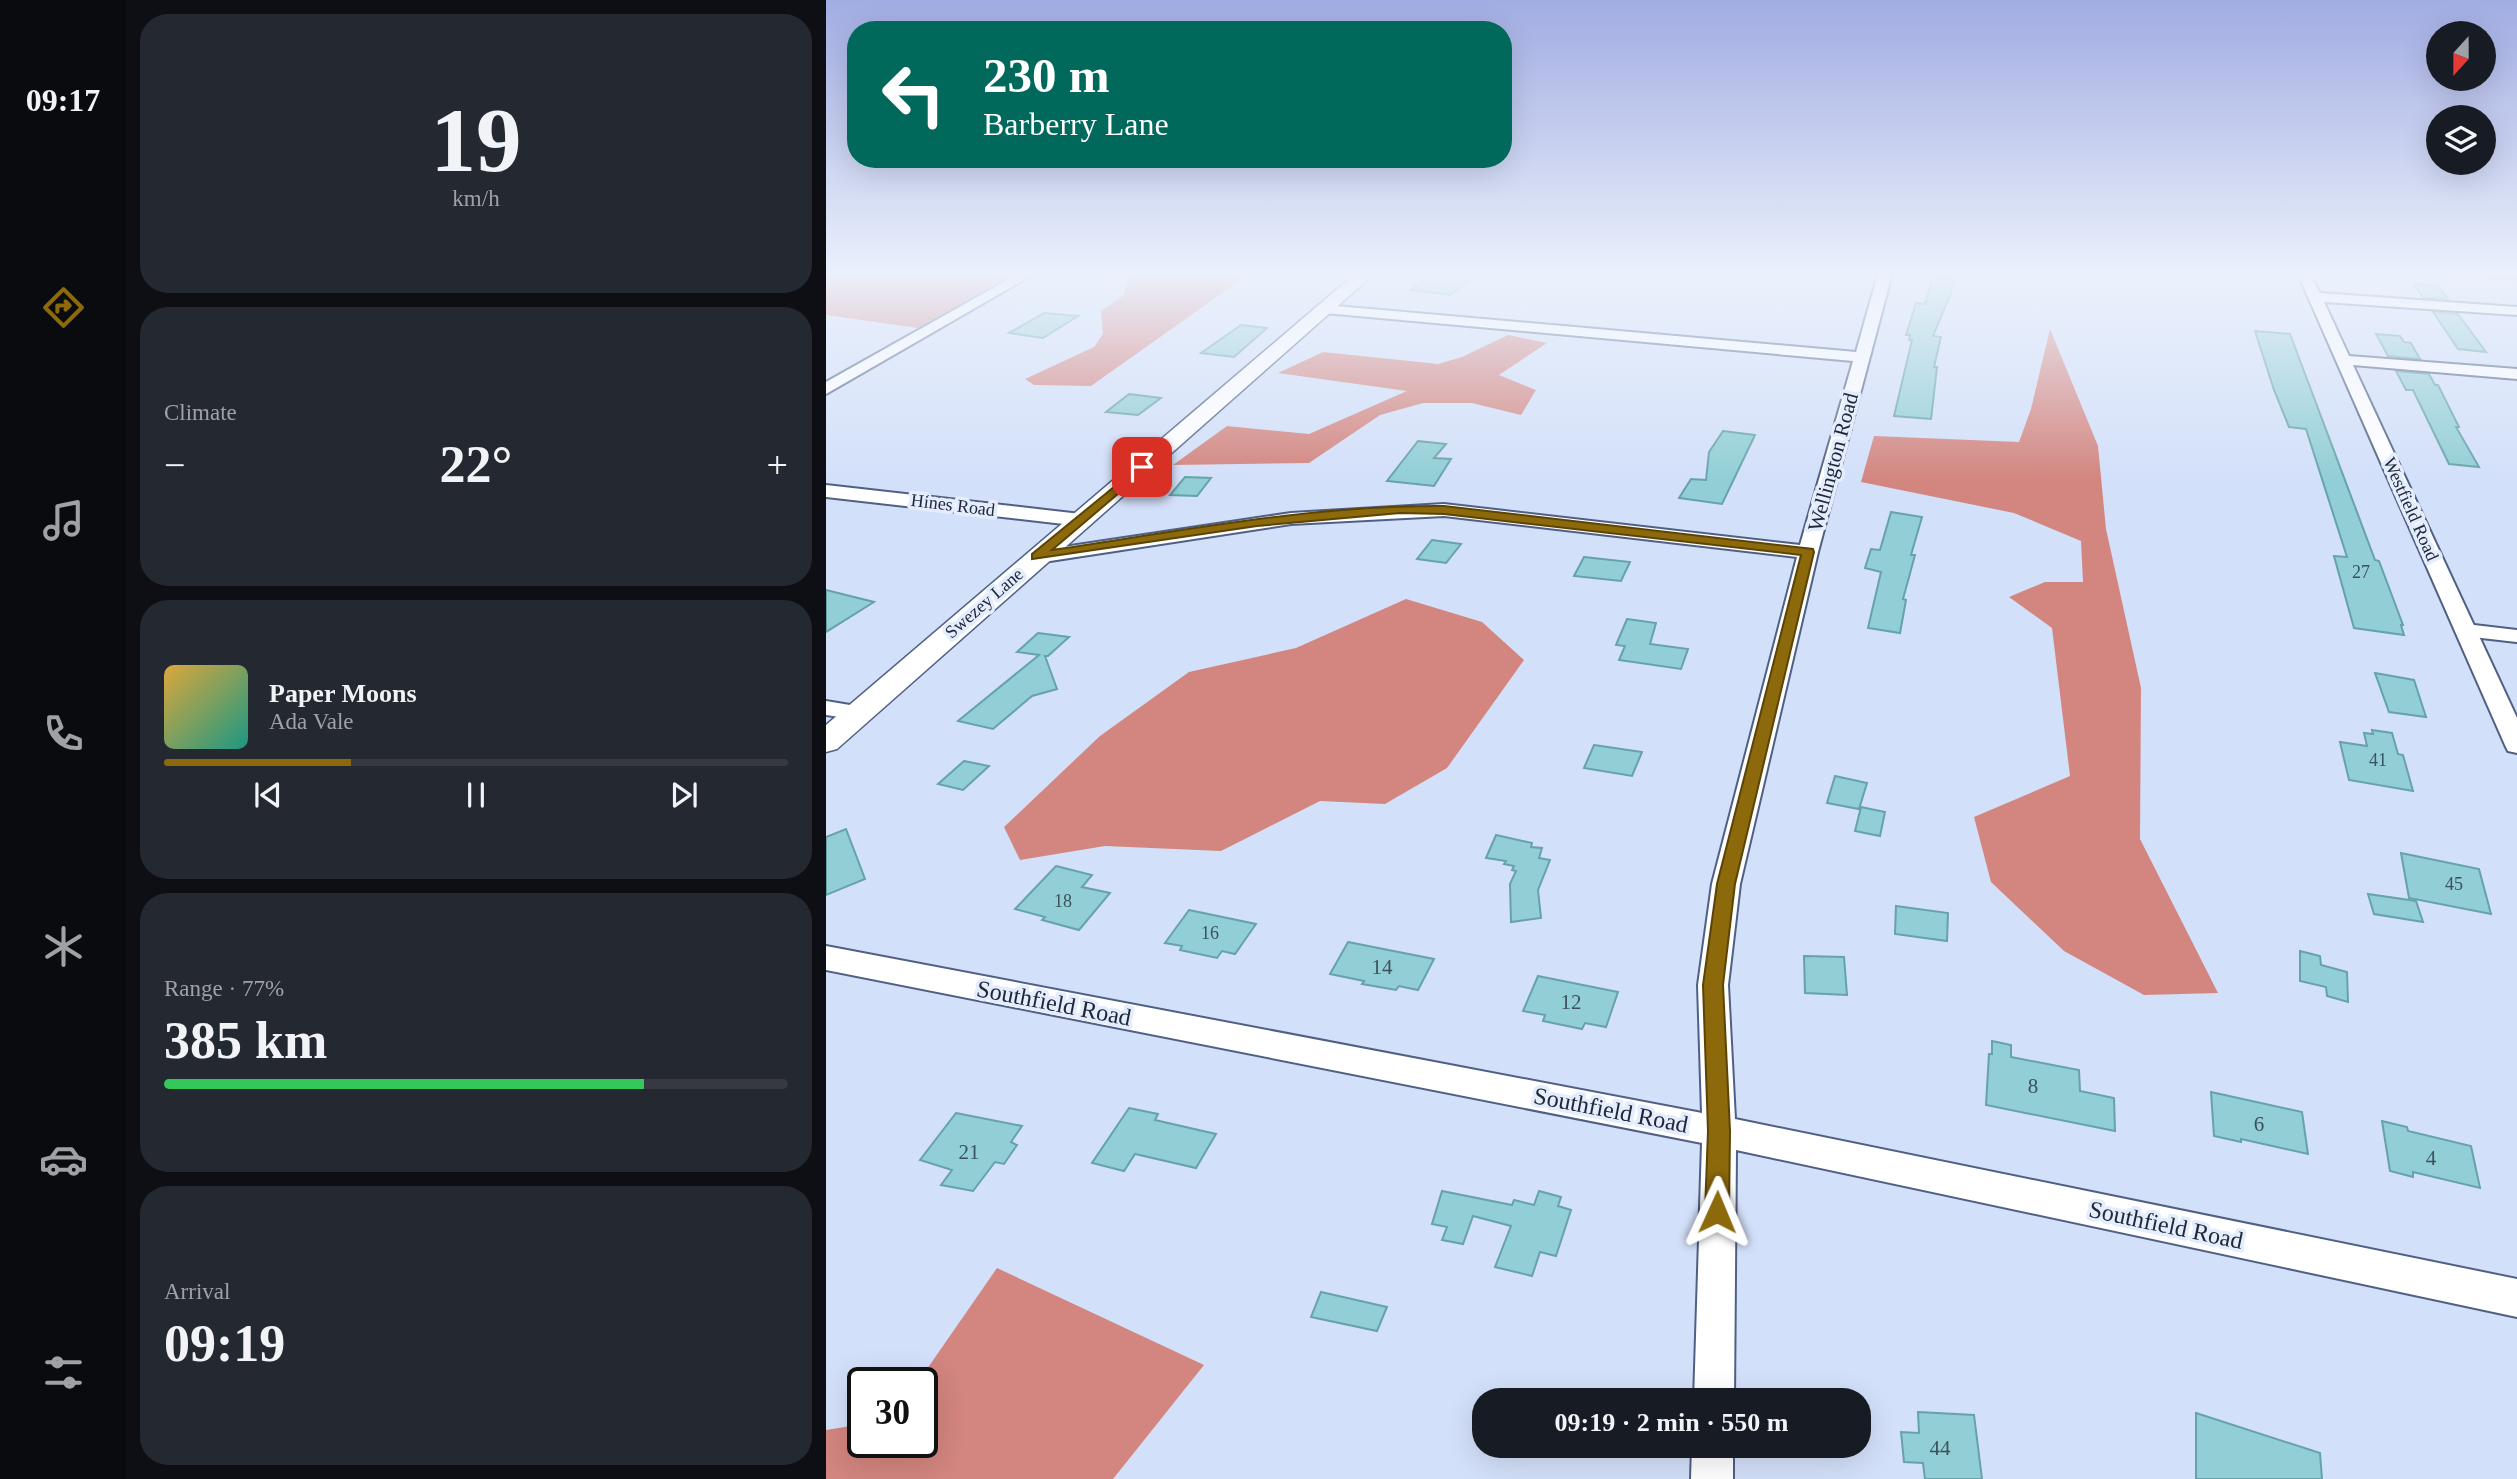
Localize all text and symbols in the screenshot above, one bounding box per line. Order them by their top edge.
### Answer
north arrow [2426,21,2496,91]
map controls [2426,21,2496,175]
text: 230 m [983,48,1110,103]
icon: left [868,49,959,140]
text: 09:17 [26,82,100,118]
text: 19 [431,90,522,191]
button: layers [2426,105,2496,175]
text: Barberry Lane [983,106,1169,142]
text: km/h [452,186,500,211]
icon: directions [39,283,88,332]
street label: Wellington Road [1803,390,1863,534]
text: Climate [164,400,237,425]
text: 22° [440,436,512,493]
pin [1112,437,1172,497]
text: − [164,444,185,486]
text: + [767,444,788,486]
icon: arrive [1123,448,1161,486]
street label: Westfield Road [2379,454,2443,564]
street label: Hines Road [910,490,996,520]
icon: music [39,496,88,545]
house number: 27 [2352,562,2370,582]
street label: Swezey Lane [941,564,1027,642]
text: Paper Moons [269,679,417,708]
icon: phone [39,709,88,758]
text: Ada Vale [269,709,354,734]
house number: 41 [2369,750,2387,770]
icon: previous [249,776,287,814]
icon: pause [457,776,495,814]
icon: next [665,776,703,814]
house number: 45 [2445,874,2463,894]
house number: 18 [1054,891,1072,911]
icon: climate [39,922,88,971]
house number: 16 [1201,923,1219,943]
house number: 14 [1372,955,1393,979]
street label: Southfield Road [975,975,1133,1031]
text: Range · 77% [164,976,284,1001]
house number: 12 [1561,990,1582,1014]
text: 385 km [164,1012,327,1069]
house number: 8 [2028,1074,2038,1098]
street label: Southfield Road [1532,1082,1690,1138]
house number: 6 [2254,1112,2264,1136]
icon: car [39,1135,88,1184]
house number: 21 [959,1140,980,1164]
house number: 4 [2426,1146,2437,1170]
position arrow [1680,1175,1754,1249]
street label: Southfield Road [2087,1196,2245,1254]
text: Arrival [164,1279,230,1304]
text: 09:19 [164,1315,285,1372]
icon: filters [39,1348,88,1397]
speed limit sign: 30 [847,1367,938,1458]
text: 09:19 · 2 min · 550 m [1555,1408,1789,1437]
house number: 44 [1930,1436,1951,1460]

